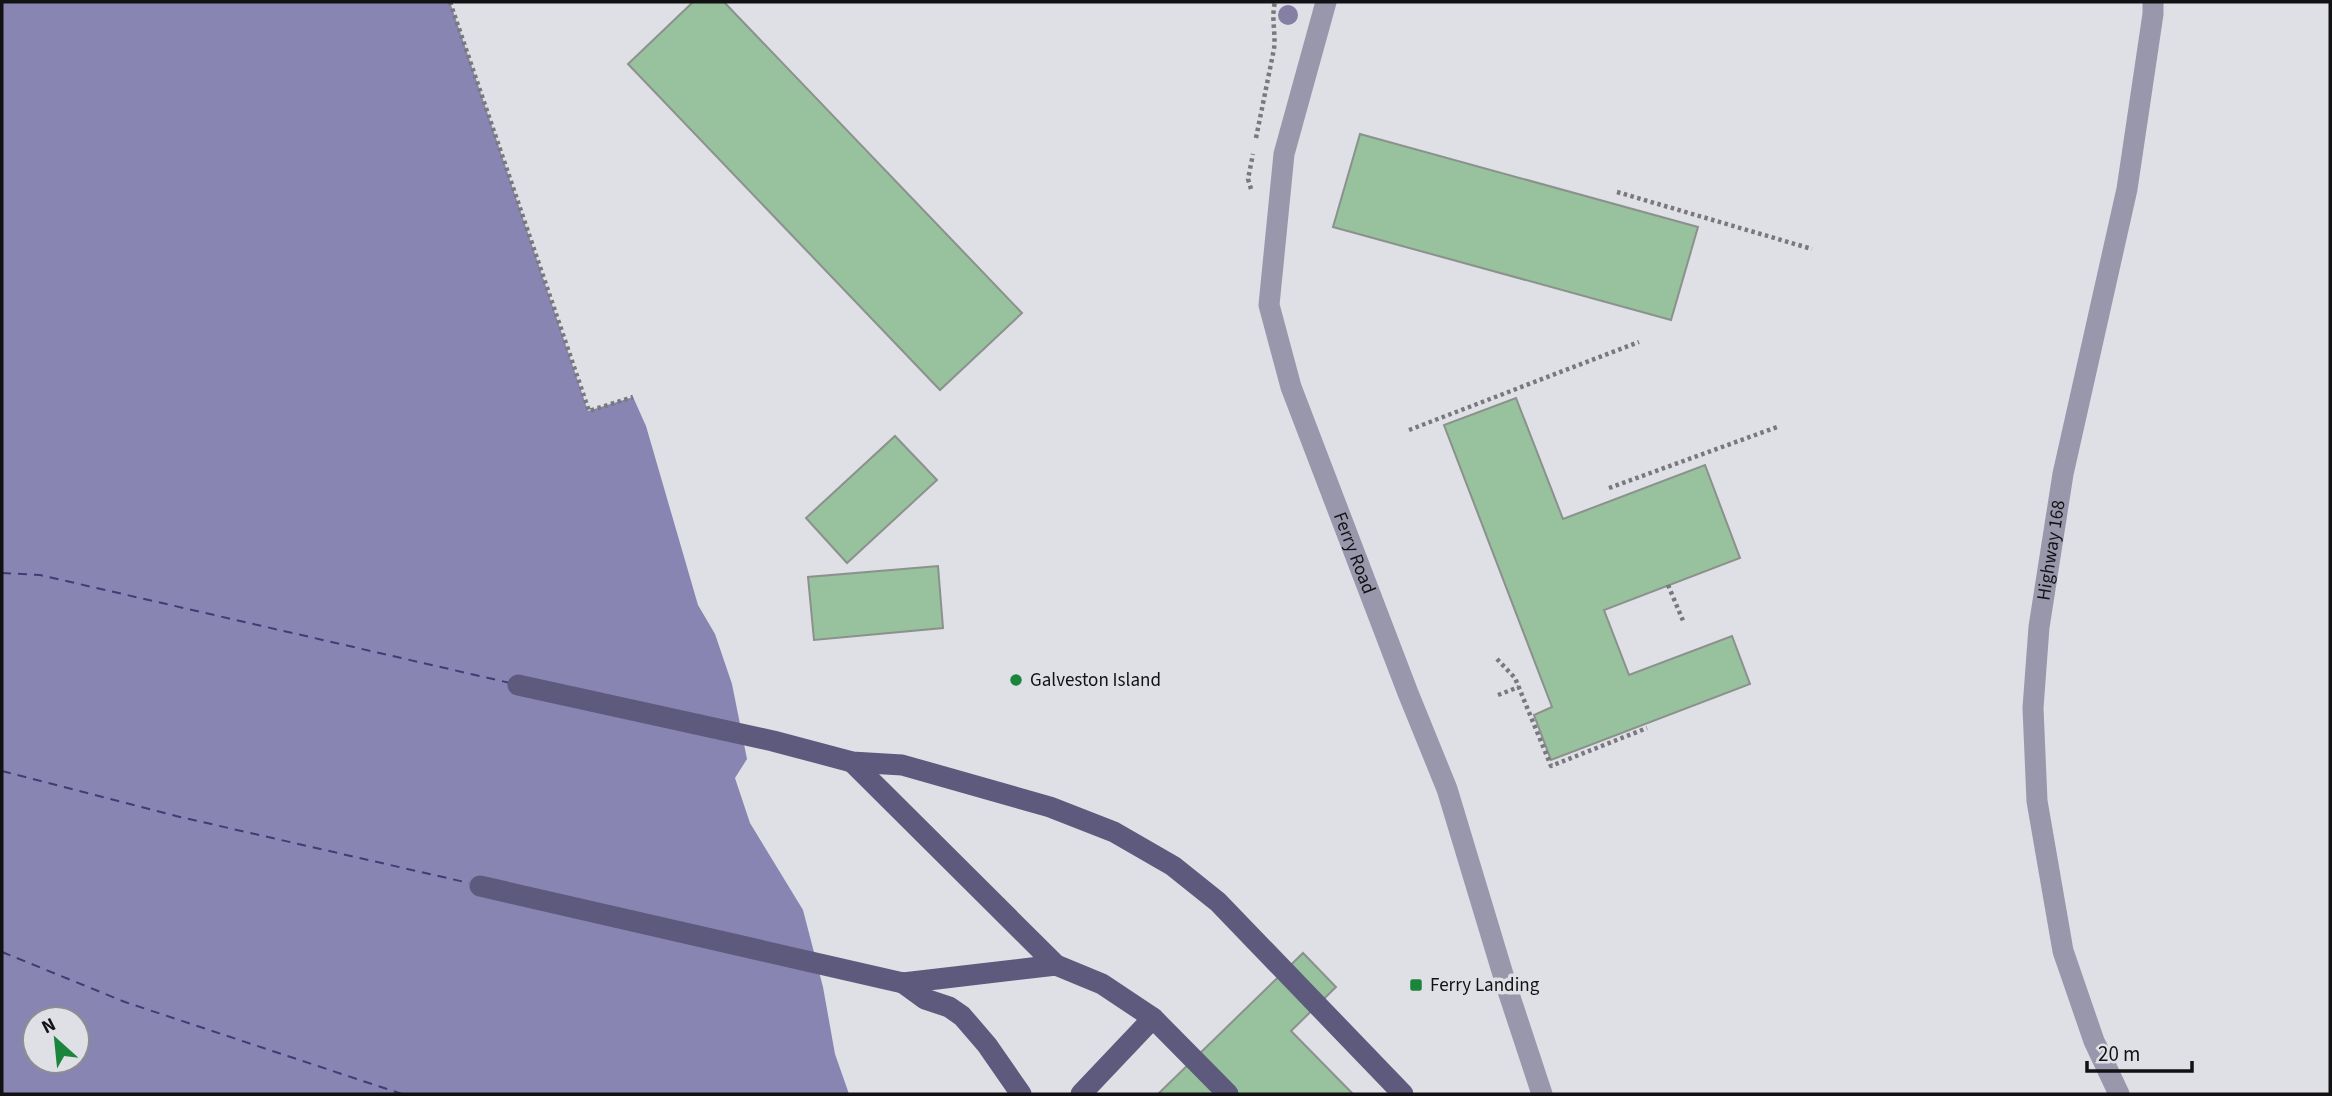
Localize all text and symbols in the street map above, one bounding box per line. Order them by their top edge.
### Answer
street label: Highway 168 [2030,498,2072,602]
street label: Ferry Road [1327,508,1382,598]
place label: Galveston Island [1030,667,1161,694]
marker: Galveston Island [1008,672,1024,688]
place label: Ferry Landing [1430,972,1540,999]
marker: Ferry Landing [1408,977,1424,993]
north arrow [21,1005,91,1075]
text: N [37,1011,61,1041]
scale bar [2087,1030,2192,1074]
text: 20 m [2098,1039,2140,1069]

